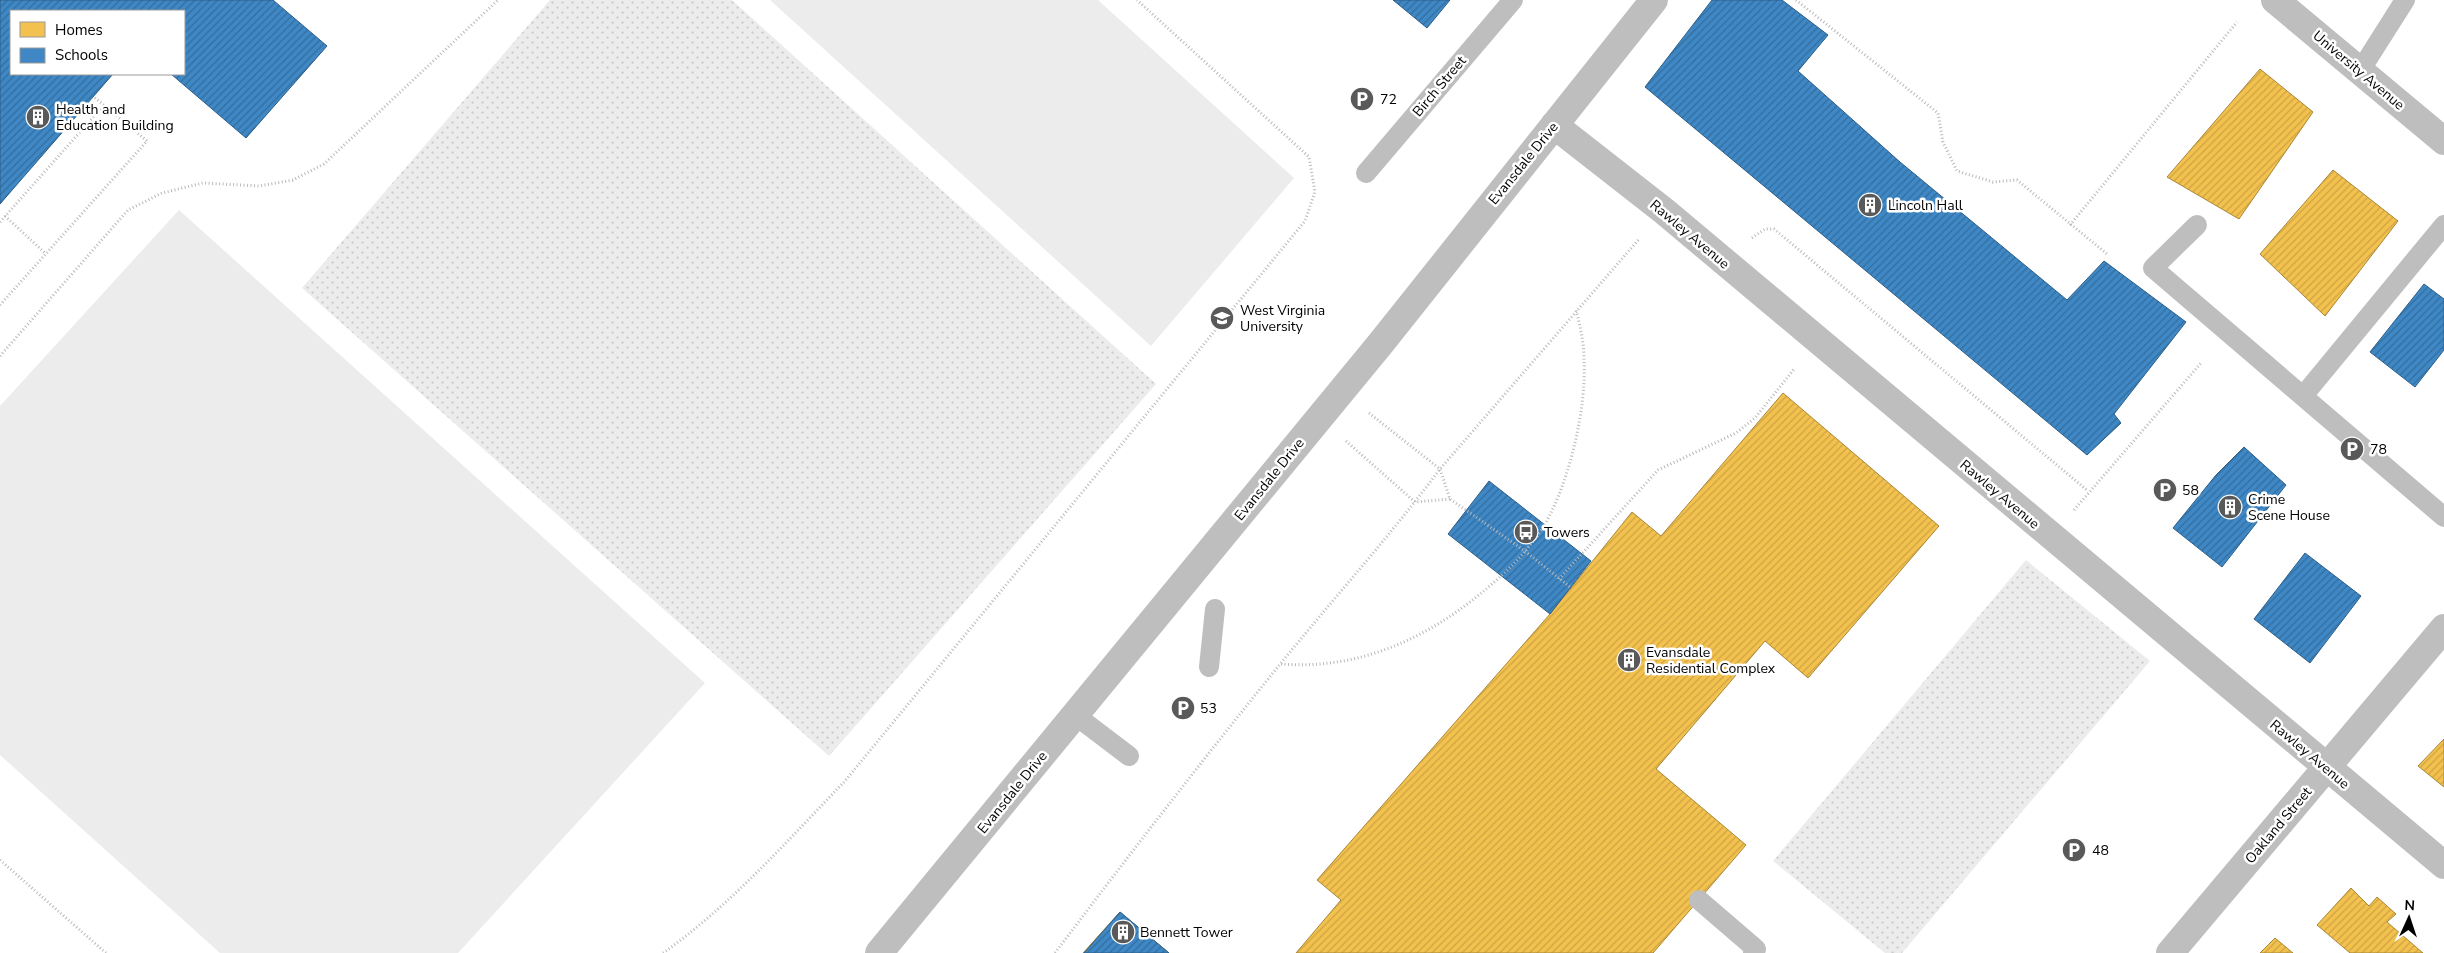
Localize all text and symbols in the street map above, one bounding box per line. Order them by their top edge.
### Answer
legend [10,10,185,75]
text: Homes [55,20,103,40]
street label: University Avenue [2309,26,2409,114]
text: Schools [55,45,108,65]
street label: Birch Street [1408,52,1470,121]
parking icon: 72 [1349,86,1375,112]
place label: 72 [1380,90,1397,109]
place label: Health and Education Building [56,100,174,135]
building icon: Health and Education Building [25,104,51,130]
street label: Evansdale Drive [1484,118,1563,209]
building icon: Lincoln Hall [1857,192,1883,218]
street label: Rawley Avenue [1646,195,1733,273]
place label: Lincoln Hall [1888,196,1964,215]
place label: West Virginia University [1240,301,1325,336]
school or university icon: West Virginia University [1209,305,1235,331]
street label: Evansdale Drive [1230,434,1309,525]
parking icon: 78 [2339,436,2365,462]
place label: 78 [2370,440,2387,459]
street label: Rawley Avenue [1956,455,2043,533]
parking icon: 58 [2152,477,2178,503]
place label: 58 [2182,481,2199,500]
place label: Crime Scene House [2248,490,2330,525]
building icon: Crime Scene House [2217,494,2243,520]
bus stop icon: Towers [1513,519,1539,545]
place label: Towers [1544,523,1590,542]
place label: Evansdale Residential Complex [1646,643,1776,678]
building icon: Evansdale Residential Complex [1616,647,1642,673]
parking icon: 53 [1170,695,1196,721]
place label: 53 [1200,699,1217,718]
street label: Rawley Avenue [2266,715,2353,793]
street label: Evansdale Drive [973,747,1052,838]
street label: Oakland Street [2241,783,2316,868]
parking icon: 48 [2061,837,2087,863]
place label: 48 [2092,841,2109,860]
north arrow [2384,893,2434,943]
text: N [2404,896,2415,915]
building icon: Bennett Tower [1110,919,1136,945]
place label: Bennett Tower [1140,923,1233,942]

